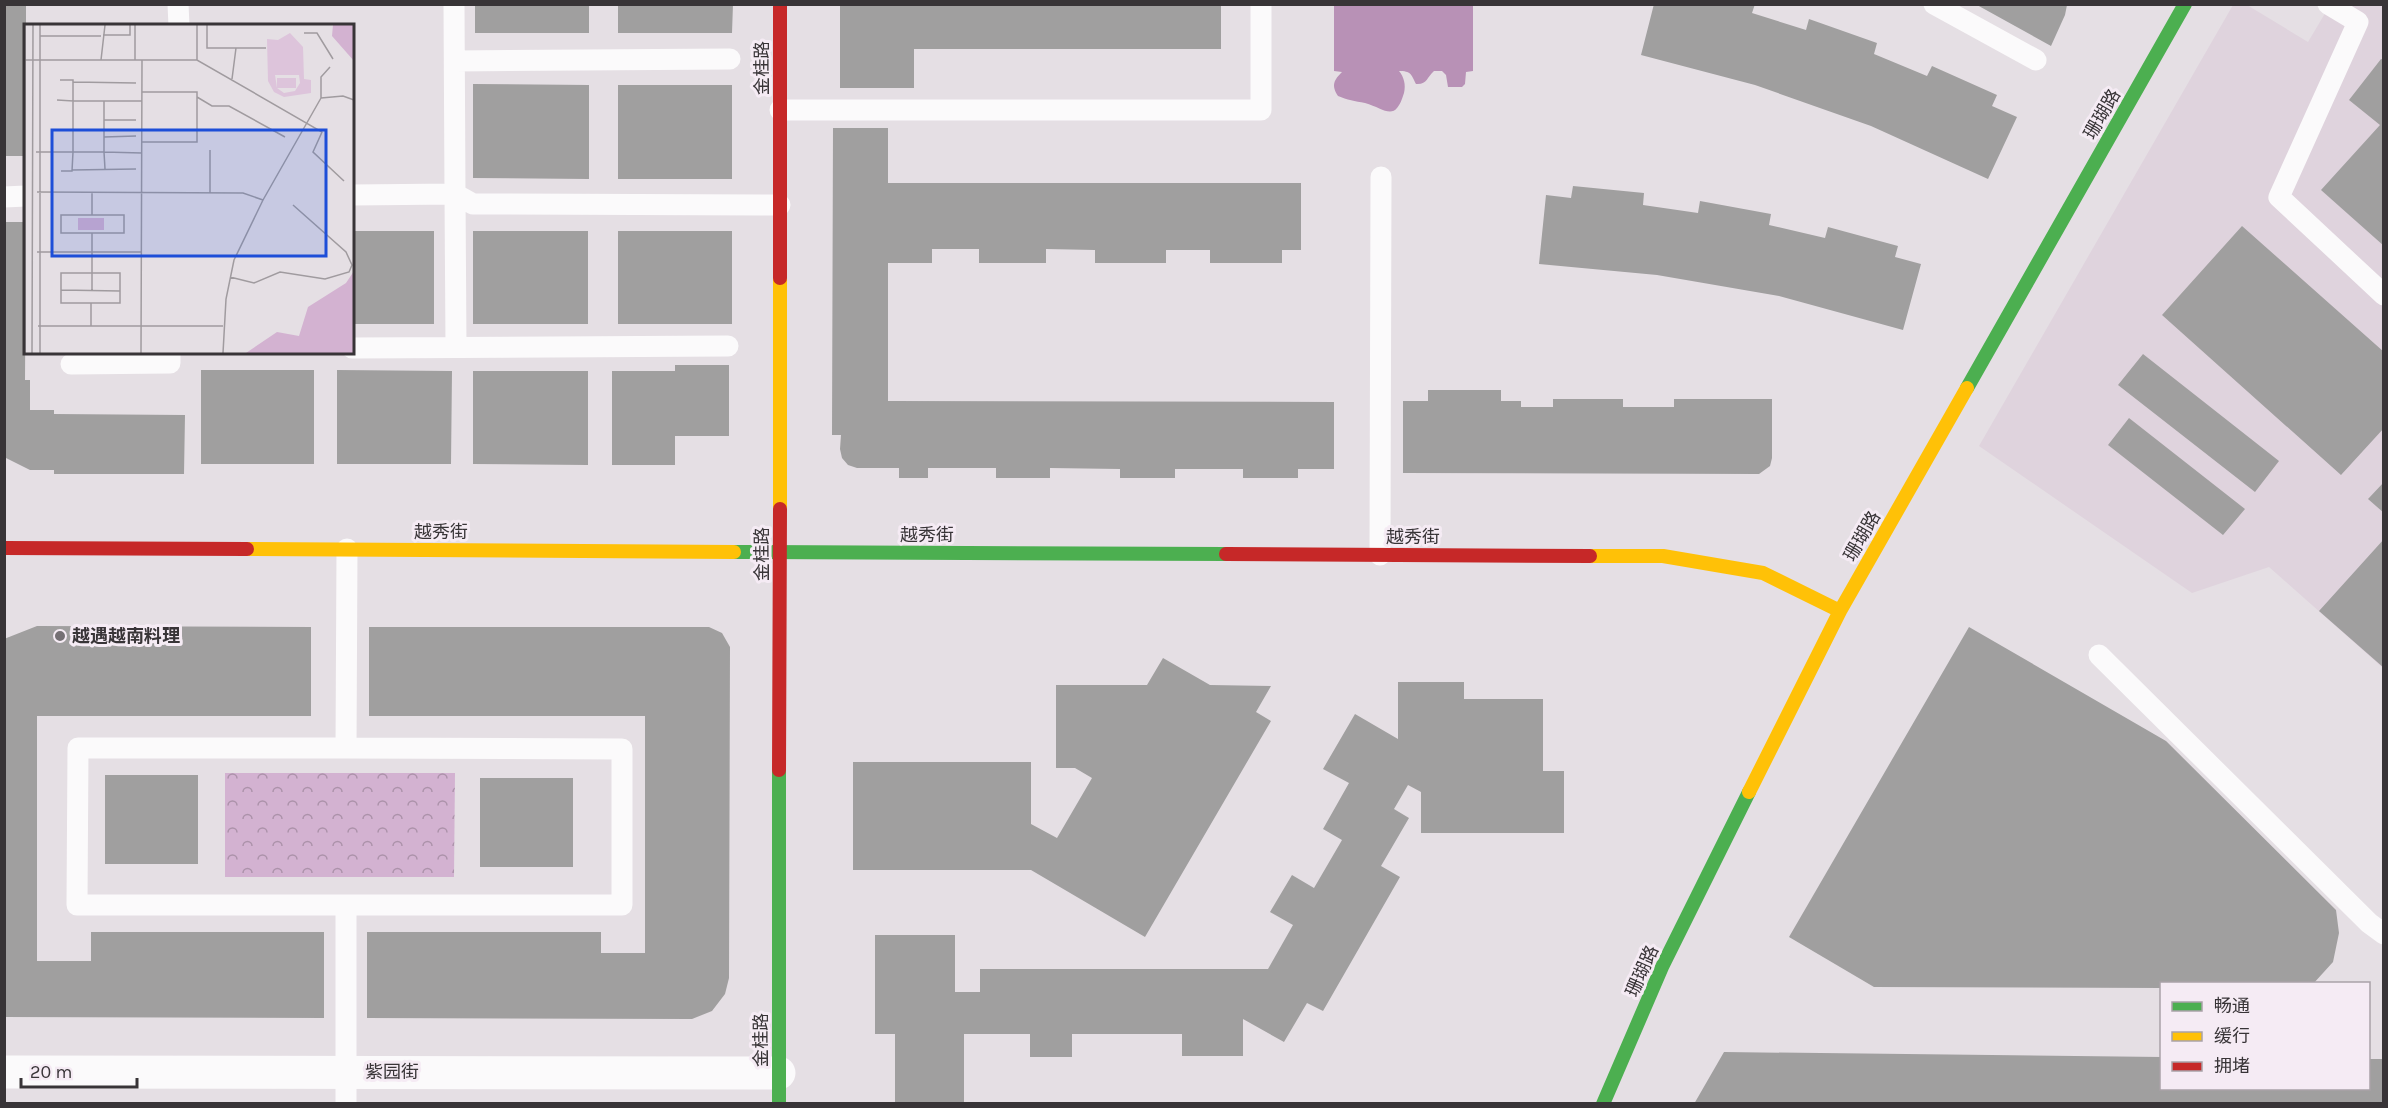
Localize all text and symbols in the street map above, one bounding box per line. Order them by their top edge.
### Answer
inset map [24,24,354,354]
street label: 金桂路 [751,41,773,95]
street label: 珊瑚路 [2079,85,2125,143]
street label: 珊瑚路 [1839,507,1885,565]
street label: 越秀街 [414,521,468,543]
street label: 越秀街 [900,524,954,546]
street label: 越秀街 [1386,526,1440,548]
street label: 金桂路 [751,527,773,581]
place label: 越遇越南料理 [72,625,180,647]
marker: 越遇越南料理 [53,629,67,643]
street label: 珊瑚路 [1621,942,1663,1000]
legend [2160,982,2370,1090]
text: 畅通 [2214,995,2250,1017]
street label: 金桂路 [750,1013,772,1067]
text: 缓行 [2214,1025,2250,1047]
scale bar [21,1051,136,1089]
text: 拥堵 [2214,1055,2250,1077]
text: 20 m [30,1061,72,1083]
street label: 紫园街 [365,1061,419,1083]

